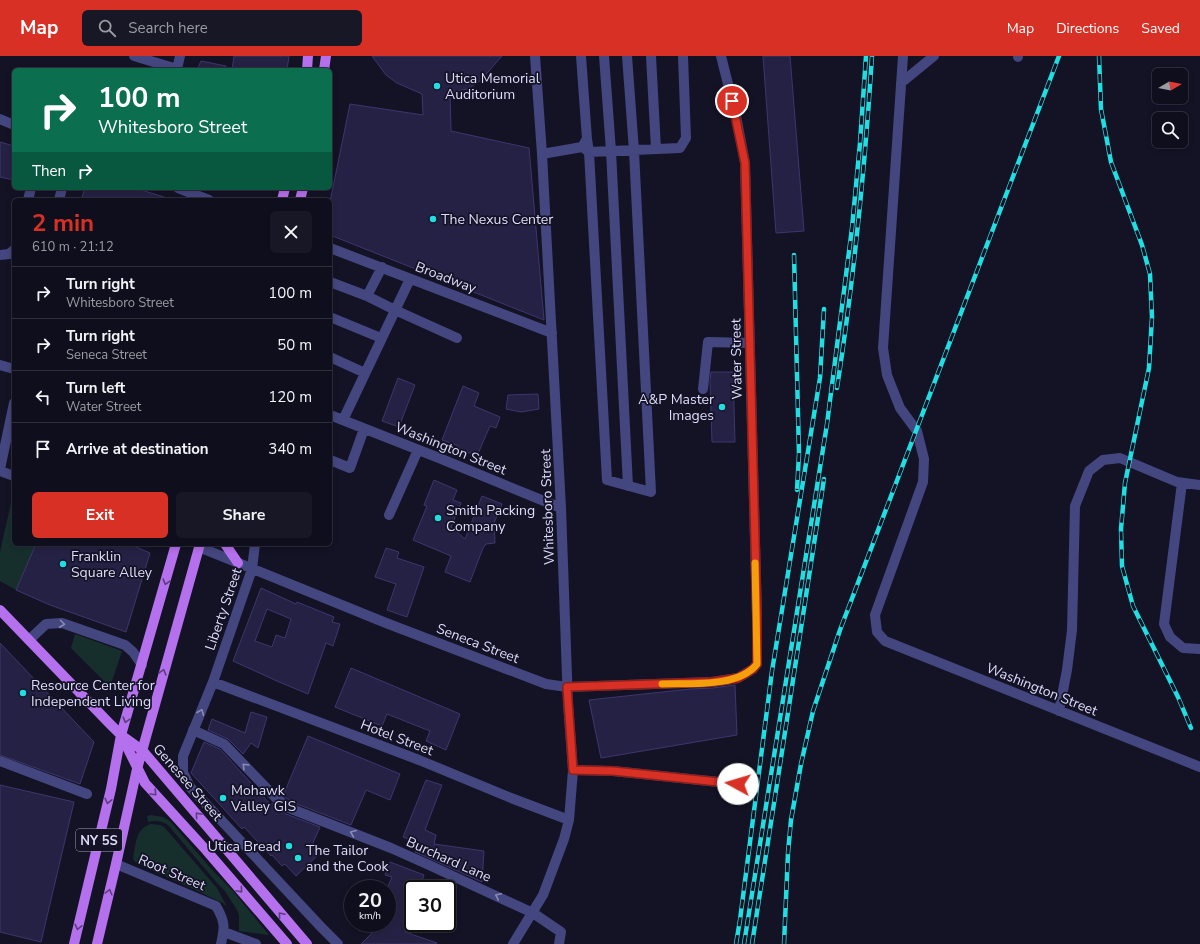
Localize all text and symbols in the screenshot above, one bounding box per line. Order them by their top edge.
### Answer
search box [82,10,362,46]
text: Map [20,15,58,41]
icon: search [96,17,118,39]
text: Search here [128,18,208,38]
text: Map [1007,19,1034,38]
text: Directions [1056,19,1119,38]
text: Saved [1141,19,1180,38]
north arrow [1152,68,1188,104]
map controls [1152,68,1188,148]
place label: Utica Memorial Auditorium [445,69,541,104]
text: 100 m [98,79,181,117]
marker: Utica Memorial Auditorium [432,81,442,91]
icon: right [32,84,84,136]
pin [715,84,749,118]
icon: arrive [721,90,743,112]
button: search [1152,112,1188,148]
text: Whitesboro Street [98,115,247,139]
icon: right [74,160,96,182]
text: Then [32,161,66,181]
text: 2 min [32,207,94,239]
place label: The Nexus Center [441,210,553,229]
button: close [270,211,312,253]
marker: The Nexus Center [428,214,438,224]
text: 610 m · 21:12 [32,238,114,256]
street label: Broadway [413,257,480,298]
text: Turn right [66,274,135,294]
icon: right [32,282,54,304]
text: 100 m [268,283,312,303]
text: Whitesboro Street [66,294,174,312]
street label: Water Street [726,318,747,400]
text: Turn right [66,326,135,346]
icon: right [32,334,54,356]
text: 50 m [277,335,312,355]
text: Seneca Street [66,346,147,364]
text: Turn left [66,378,125,398]
icon: left [32,386,54,408]
text: 120 m [268,387,312,407]
place label: A&P Master Images [638,390,714,425]
text: Water Street [66,398,141,416]
marker: A&P Master Images [717,402,727,412]
street label: Washington Street [392,417,509,480]
icon: arrive [32,438,54,460]
text: Arrive at destination [66,439,209,459]
text: 340 m [268,439,312,459]
street label: Whitesboro Street [536,449,559,565]
button: Exit [32,492,168,538]
button: Share [176,492,312,538]
place label: Smith Packing Company [446,501,535,536]
marker: Smith Packing Company [433,513,443,523]
place label: Franklin Square Alley [71,547,153,582]
marker: Franklin Square Alley [58,559,68,569]
street label: Liberty Street [201,565,246,653]
one-way arrow [162,578,171,585]
one-way arrow [59,619,65,628]
street label: Seneca Street [434,619,522,668]
street label: Washington Street [983,658,1100,721]
one-way arrow [159,669,167,676]
place label: Resource Center for Independent Living [31,676,155,711]
marker: Resource Center for Independent Living [18,688,28,698]
one-way arrow [196,708,204,716]
street label: Hotel Street [358,715,436,760]
one-way arrow [122,717,130,723]
street label: Genesee Street [149,740,226,825]
one-way arrow [242,763,250,771]
position arrow [717,763,759,805]
place label: Mohawk Valley GIS [230,781,296,816]
one-way arrow [149,788,157,796]
marker: Mohawk Valley GIS [218,793,228,803]
one-way arrow [104,797,113,804]
one-way arrow [195,812,202,820]
road number: NY 5S [76,829,122,851]
one-way arrow [350,830,357,838]
street label: Burchard Lane [403,832,494,887]
place label: Utica Bread [208,837,281,856]
marker: Utica Bread [284,841,294,851]
place label: The Tailor and the Cook [306,841,390,876]
street label: Root Street [135,850,208,895]
marker: The Tailor and the Cook [293,853,303,863]
speed limit sign: 30 [404,880,456,932]
one-way arrow [236,885,243,893]
text: 20 [358,887,382,914]
one-way arrow [105,889,113,896]
one-way arrow [494,893,502,901]
text: km/h [359,909,381,923]
one-way arrow [279,912,286,919]
one-way arrow [74,924,83,931]

